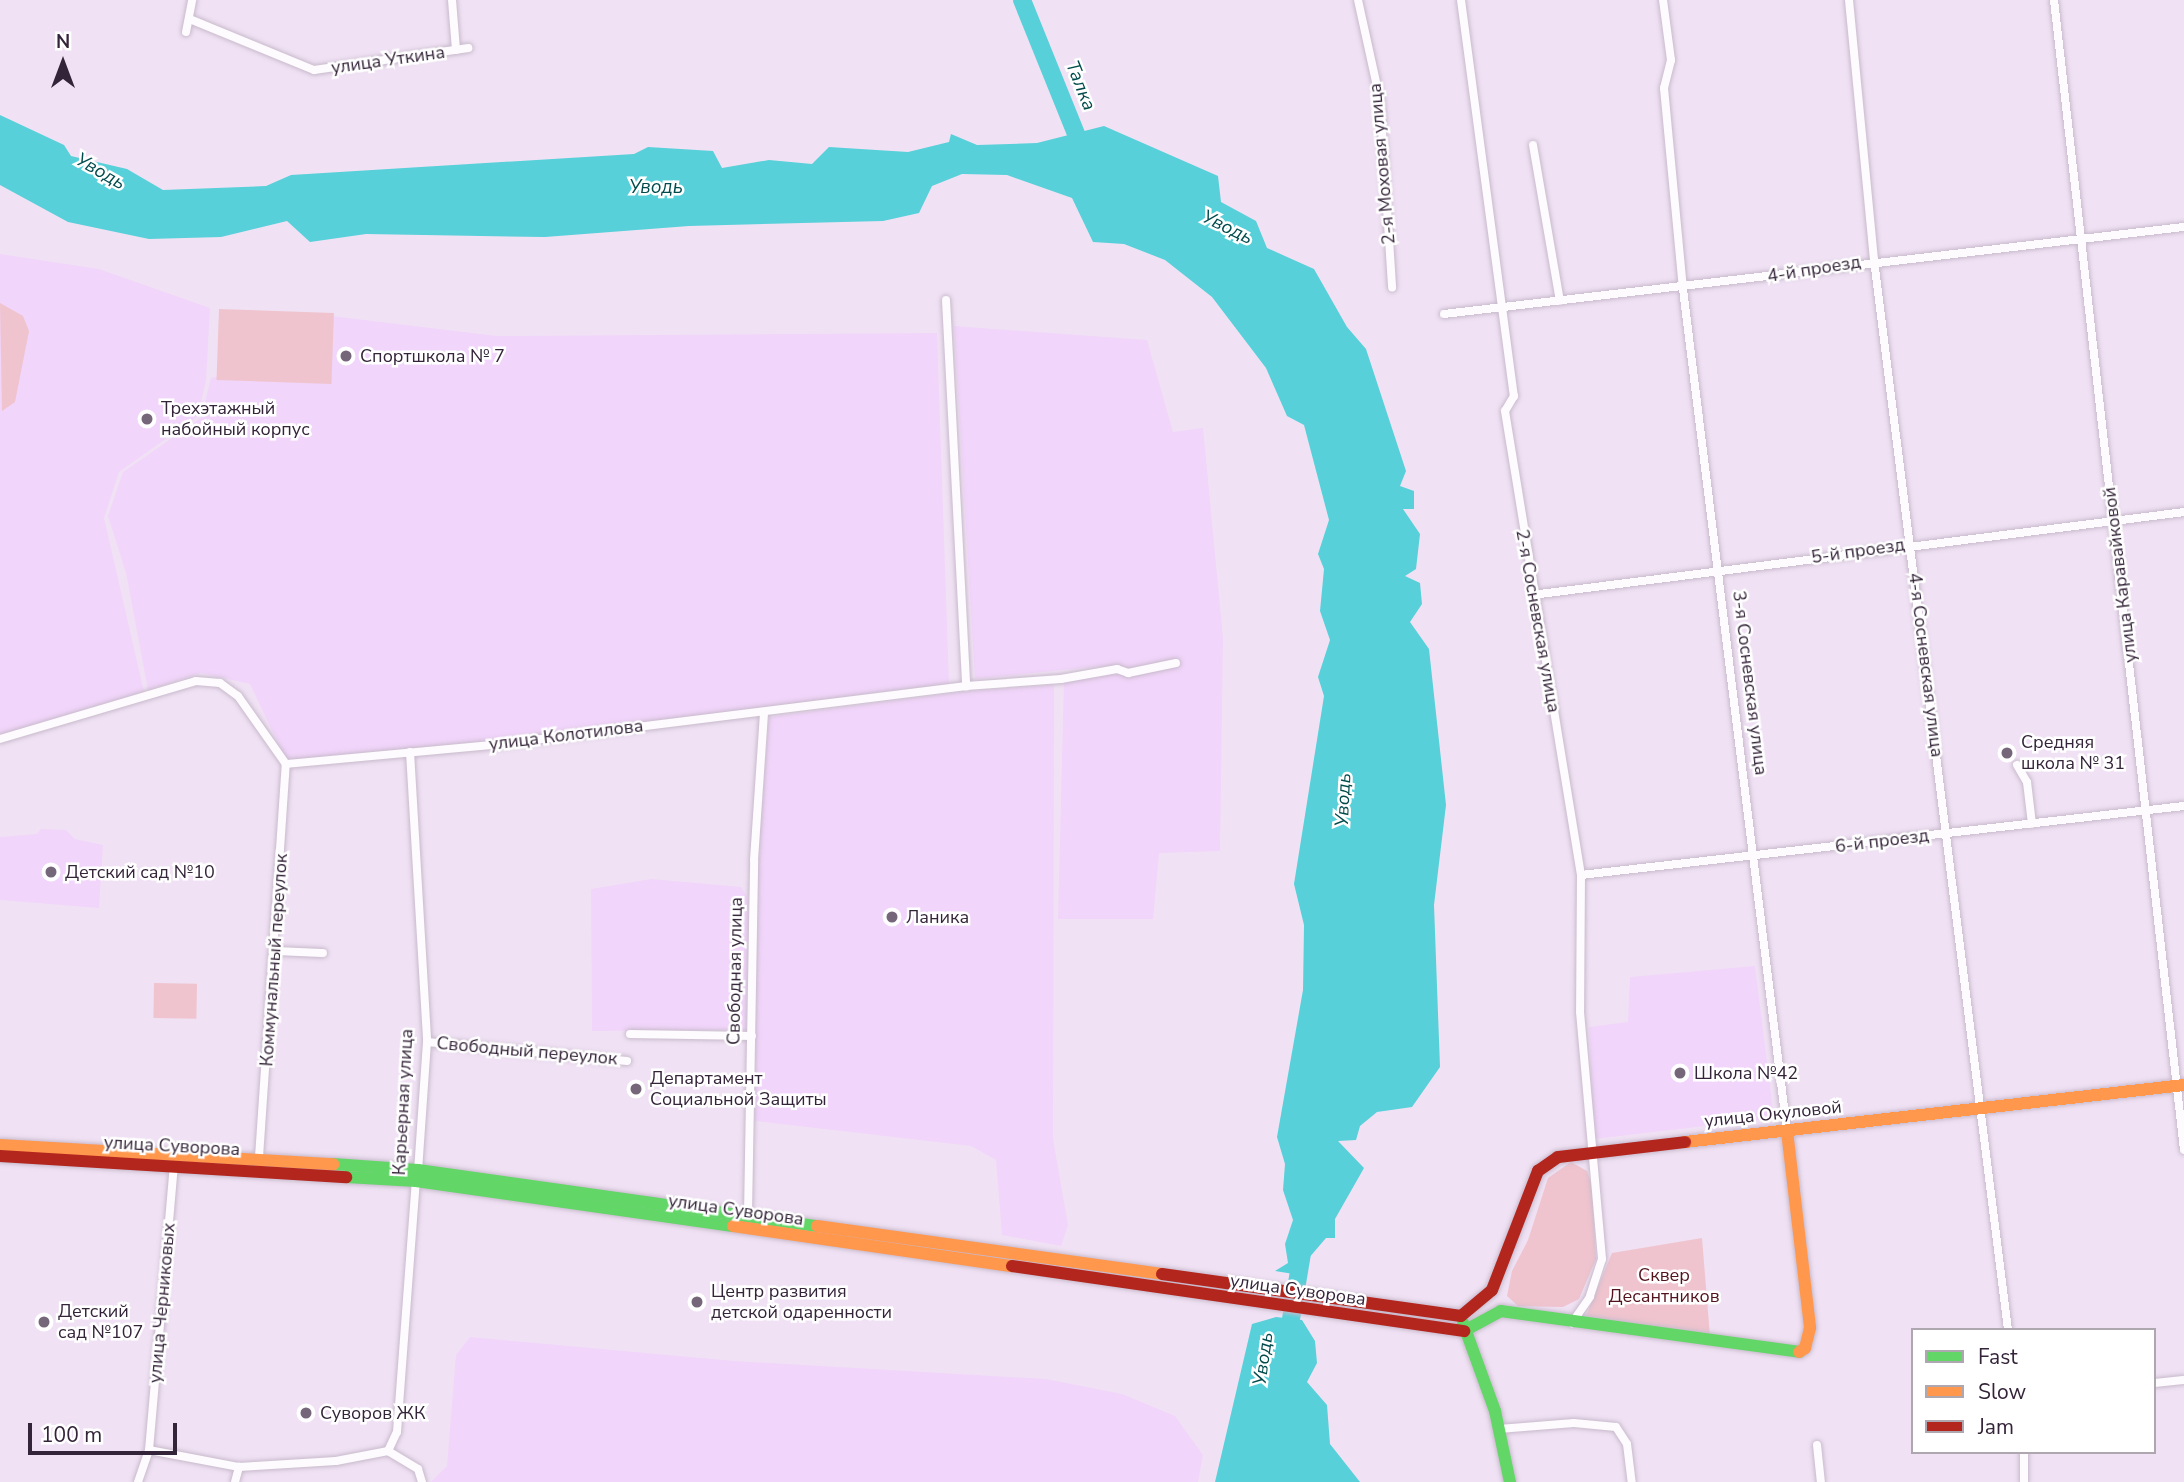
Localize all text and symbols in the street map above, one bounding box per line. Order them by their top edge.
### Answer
north arrow [28,28,98,98]
text: N [56,29,70,55]
street label: улица Уткина [330,41,446,79]
water label: Талка [1060,58,1100,114]
street label: 2-я Моховая улица [1364,82,1400,246]
water label: Уводь [71,149,129,195]
water label: Уводь [629,177,683,199]
water label: Уводь [1198,206,1256,250]
street label: 4-й проезд [1766,251,1862,287]
place label: Спортшкола № 7 [360,345,505,367]
marker: Спортшкола № 7 [338,348,354,364]
place label: Трехэтажный набойный корпус [161,398,310,440]
marker: Трехэтажный набойный корпус [139,411,155,427]
street label: улица Каравайковой [2099,486,2141,664]
street label: 2-я Сосневская улица [1511,528,1565,714]
street label: 5-й проезд [1810,534,1906,568]
street label: 4-я Сосневская улица [1904,571,1948,759]
street label: 3-я Сосневская улица [1728,589,1772,777]
street label: улица Колотилова [488,715,644,755]
place label: Средняя школа № 31 [2021,732,2125,774]
marker: Средняя школа № 31 [1999,745,2015,761]
water label: Уводь [1331,773,1357,827]
street label: 6-й проезд [1834,825,1930,857]
street label: Коммунальный переулок [256,853,292,1067]
place label: Детский сад №10 [65,861,215,883]
marker: Детский сад №10 [43,864,59,880]
street label: Свободная улица [723,897,747,1045]
place label: Ланика [906,906,969,928]
marker: Ланика [884,909,900,925]
street label: Карьерная улица [388,1028,418,1176]
street label: Свободный переулок [436,1032,618,1070]
place label: Школа №42 [1694,1062,1798,1084]
marker: Школа №42 [1672,1065,1688,1081]
place label: Департамент Социальной Защиты [650,1068,827,1110]
marker: Департамент Социальной Защиты [628,1081,644,1097]
street label: улица Окуловой [1703,1096,1843,1132]
street label: улица Суворова [103,1132,241,1160]
street label: улица Суворова [667,1190,805,1230]
street label: улица Черниковых [144,1222,180,1384]
park label: Сквер Десантников [1608,1265,1720,1308]
street label: улица Суворова [1229,1270,1367,1310]
place label: Центр развития детской одаренности [711,1281,892,1324]
marker: Центр развития детской одаренности [689,1294,705,1310]
place label: Детский сад №107 [58,1301,143,1344]
marker: Детский сад №107 [36,1314,52,1330]
legend [1911,1328,2156,1454]
water label: Уводь [1249,1331,1279,1387]
text: Fast [1978,1343,2018,1371]
text: Slow [1978,1378,2026,1406]
place label: Суворов ЖК [320,1402,426,1424]
marker: Суворов ЖК [298,1405,314,1421]
scale bar [32,1408,180,1452]
text: Jam [1978,1413,2014,1441]
text: 100 m [41,1421,102,1449]

